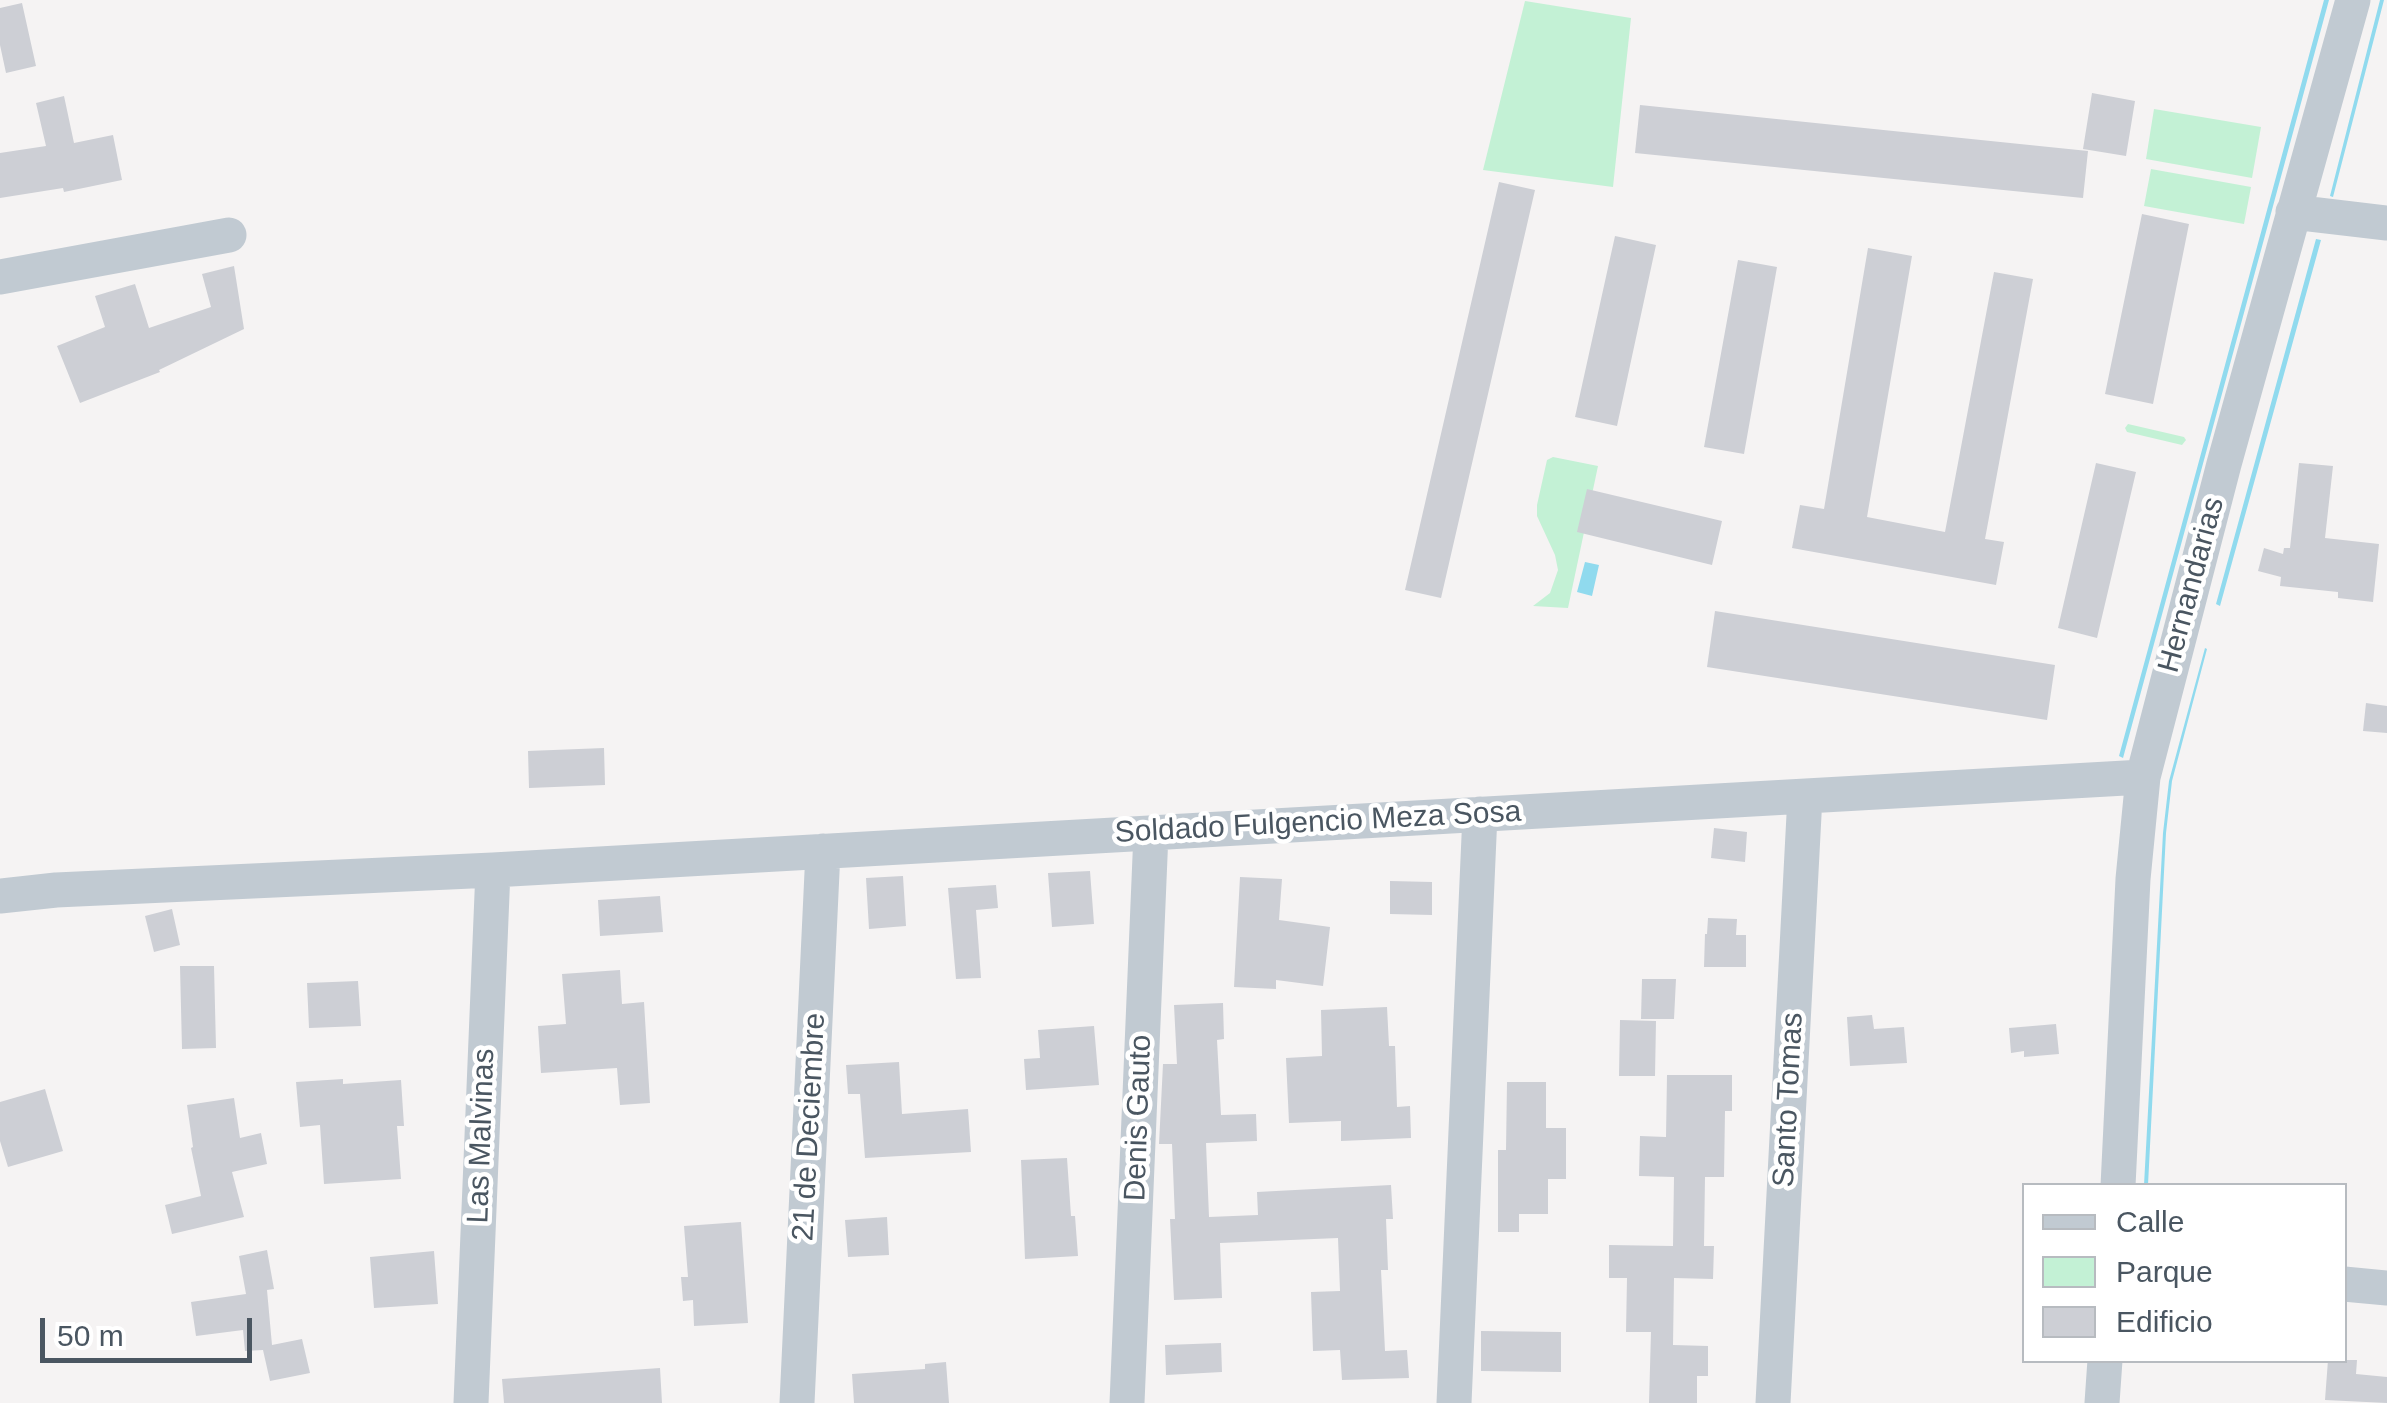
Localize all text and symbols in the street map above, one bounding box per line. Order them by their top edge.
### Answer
street label: Hernandarias [2151,493,2233,677]
street label: Soldado Fulgencio Meza Sosa [1114,794,1522,852]
street label: 21 de Deciembre [786,1012,834,1242]
street label: Santo Tomas [1766,1012,1812,1188]
street label: Denis Gauto [1118,1034,1160,1202]
street label: Las Malvinas [461,1048,503,1224]
legend [2022,1183,2347,1363]
text: Calle [2116,1205,2184,1238]
text: Parque [2116,1255,2213,1288]
scale bar [45,1298,258,1360]
text: Edificio [2116,1305,2213,1338]
text: 50 m [57,1319,124,1352]

